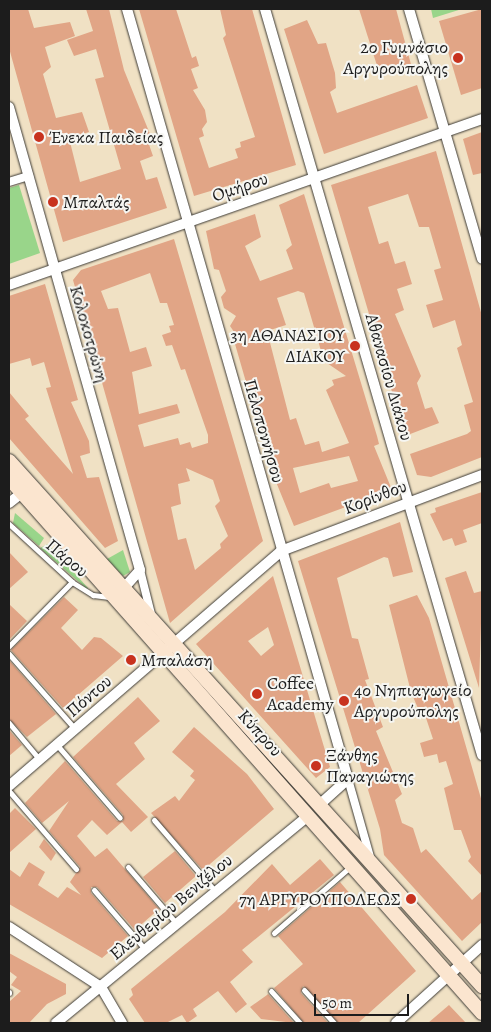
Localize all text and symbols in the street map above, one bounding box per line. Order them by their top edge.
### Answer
place label: 2ο Γυμνάσιο Αργυρούπολης [343,37,448,80]
marker: 2ο Γυμνάσιο Αργυρούπολης [452,52,464,64]
place label: Ένεκα Παιδείας [49,126,163,148]
marker: Ένεκα Παιδείας [33,131,45,143]
street label: Ομήρου [209,167,271,207]
place label: Μπαλτάς [63,191,130,213]
marker: Μπαλτάς [47,196,59,208]
street label: Κολοκοτρώνη [65,283,113,385]
street label: Αθανασίου Διάκου [361,311,417,443]
place label: 3η ΑΘΑΝΑΣΙΟΥ ΔΙΑΚΟΥ [230,325,345,368]
marker: 3η ΑΘΑΝΑΣΙΟΥ ΔΙΑΚΟΥ [349,340,361,352]
street label: Πελοποννήσου [239,377,289,485]
street label: Κορίνθου [340,475,410,519]
street label: Πάρου [41,534,93,582]
place label: Μπαλάση [141,649,213,671]
marker: Μπαλάση [125,654,137,666]
street label: Πόντου [62,670,116,722]
place label: Coffee Academy [267,673,333,716]
place label: 4ο Νηπιαγωγείο Αργυρούπολης [354,680,472,722]
marker: Coffee Academy [251,688,263,700]
marker: 4ο Νηπιαγωγείο Αργυρούπολης [338,695,350,707]
street label: Κύπρου [233,705,287,761]
place label: Ξάνθης Παναγιώτης [326,745,414,788]
marker: Ξάνθης Παναγιώτης [310,760,322,772]
street label: Ελευθερίου Βενιζέλου [105,849,237,965]
place label: 7η ΑΡΓΥΡΟΥΠΟΛΕΩΣ [239,888,401,910]
marker: 7η ΑΡΓΥΡΟΥΠΟΛΕΩΣ [405,893,417,905]
scale bar [316,984,411,1016]
text: 50 m [322,993,352,1013]

